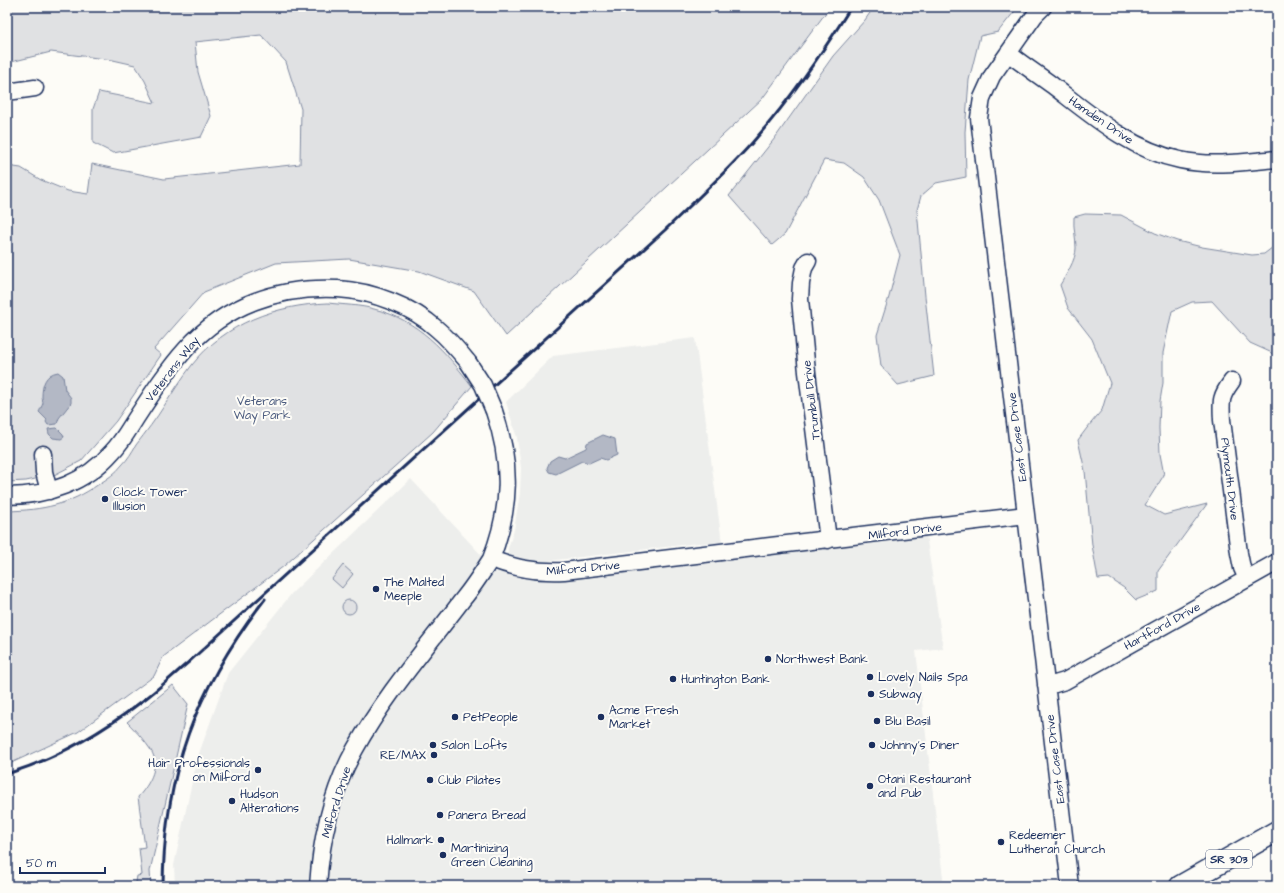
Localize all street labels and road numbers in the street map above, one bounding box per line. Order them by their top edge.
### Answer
street label: Hamden Drive [1065,92,1137,149]
street label: Veterans Way [141,333,204,406]
street label: Trumbull Drive [798,359,825,441]
street label: East Case Drive [1004,391,1031,483]
street label: Plymouth Drive [1215,437,1243,522]
street label: Milford Drive [867,518,943,544]
street label: Milford Drive [545,557,621,580]
street label: Hartford Drive [1121,598,1204,655]
street label: East Case Drive [1042,713,1069,805]
street label: Milford Drive [318,764,356,840]
road number: SR 303 [1206,850,1252,868]

